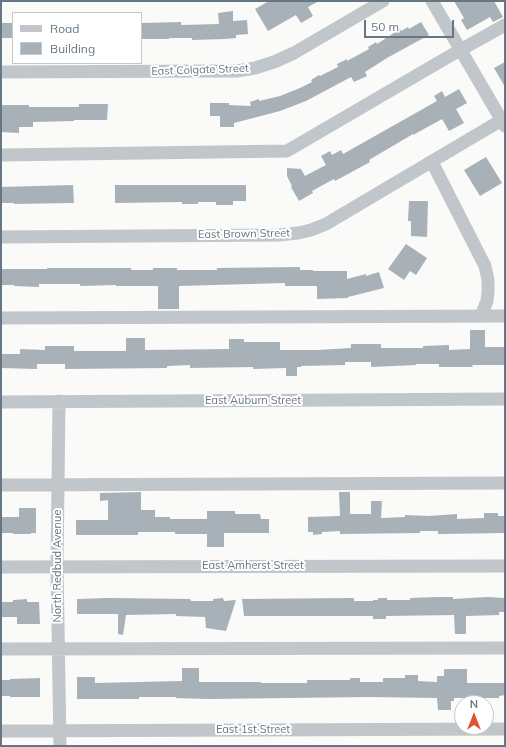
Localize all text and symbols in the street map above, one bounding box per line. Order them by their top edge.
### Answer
legend [12,12,142,64]
scale bar [366,12,456,38]
text: 50 m [371,19,399,34]
text: Road [50,21,79,36]
text: Building [50,41,95,56]
street label: East Colgate Street [151,62,249,78]
street label: East Brown Street [198,227,290,241]
street label: East Auburn Street [205,394,301,408]
street label: North Redbud Avenue [51,510,65,622]
street label: East Amherst Street [202,559,304,573]
north arrow [454,695,494,735]
text: N [470,697,478,711]
street label: East 1st Street [216,723,290,737]

